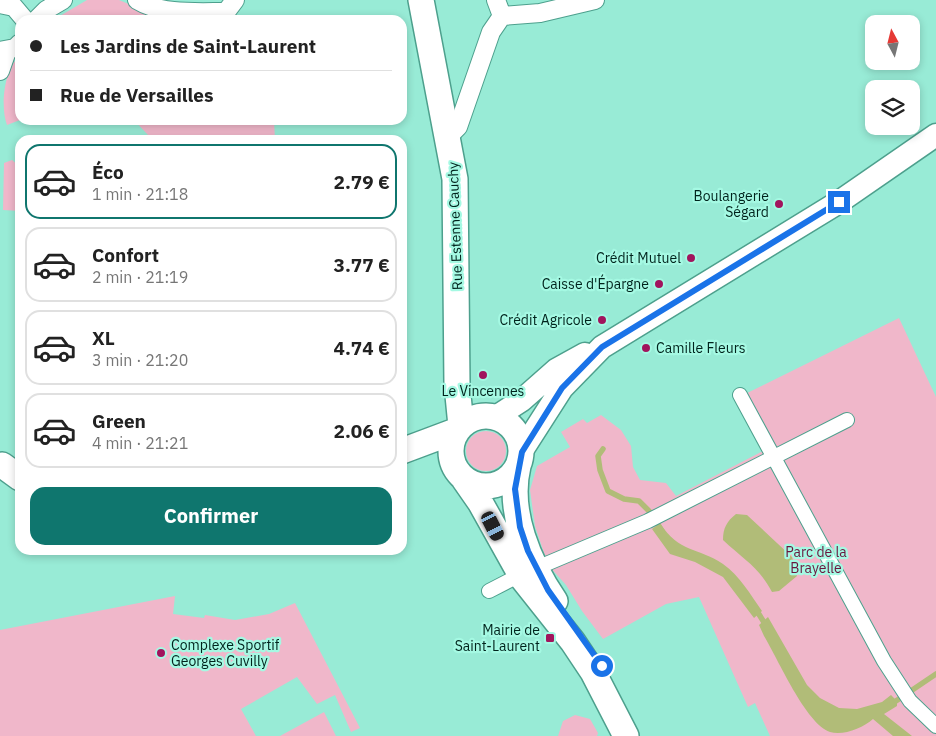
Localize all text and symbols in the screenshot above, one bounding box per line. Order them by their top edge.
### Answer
north arrow [865,15,920,70]
map controls [865,15,920,135]
text: Les Jardins de Saint-Laurent [60,34,316,58]
button: layers [865,80,920,135]
text: Rue de Versailles [60,83,213,107]
icon: car [32,159,77,204]
text: Éco [92,160,124,184]
street label: Rue Estenne Cauchy [444,162,466,290]
text: 2.79 € [334,170,390,194]
text: 1 min · 21:18 [92,184,188,204]
place label: Boulangerie Ségard [694,187,769,221]
route end [828,191,850,213]
marker: Boulangerie Ségard [773,198,785,210]
icon: car [32,242,77,287]
text: Confort [92,243,159,267]
place label: Crédit Mutuel [596,249,681,267]
marker: Crédit Mutuel [685,252,697,264]
text: 3.77 € [334,253,390,277]
text: 2 min · 21:19 [92,267,188,287]
place label: Caisse d'Épargne [542,274,649,293]
marker: Caisse d'Épargne [653,278,665,290]
place label: Crédit Agricole [499,311,592,329]
marker: Crédit Agricole [596,314,608,326]
icon: car [32,325,77,370]
text: XL [92,326,115,350]
text: 4.74 € [334,336,390,360]
place label: Camille Fleurs [656,339,746,357]
marker: Camille Fleurs [640,342,652,354]
text: 3 min · 21:20 [92,350,188,370]
marker: Le Vincennes [477,369,489,381]
place label: Le Vincennes [442,382,525,400]
icon: car [32,408,77,453]
text: Green [92,409,146,433]
text: 2.06 € [334,419,390,443]
text: 4 min · 21:21 [92,433,188,453]
button: Confirmer [30,487,392,545]
car [479,509,506,543]
park label: Parc de la Brayelle [785,543,847,577]
place label: Mairie de Saint-Laurent [455,621,540,655]
marker: Mairie de Saint-Laurent [544,632,556,644]
place label: Complexe Sportif Georges Cuvilly [171,636,280,670]
marker: Complexe Sportif Georges Cuvilly [155,647,167,659]
route start [591,655,613,677]

